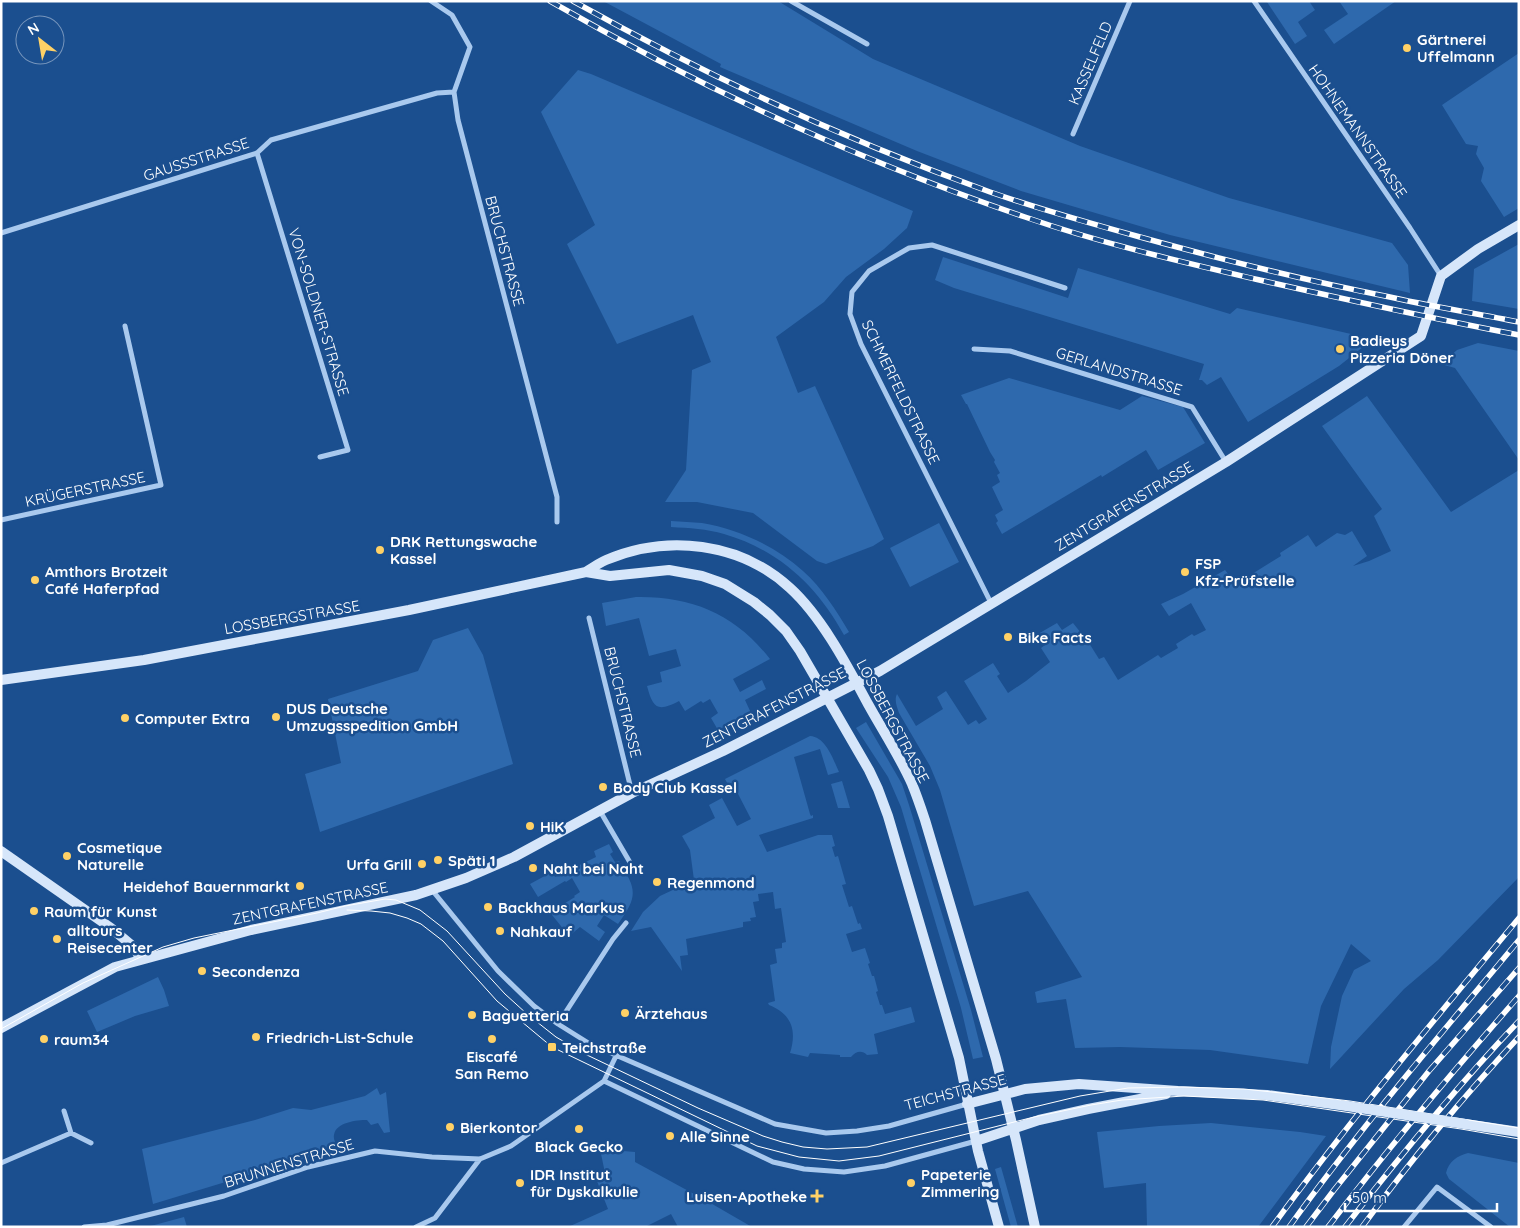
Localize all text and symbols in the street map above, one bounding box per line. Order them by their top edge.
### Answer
north arrow [15,15,65,65]
text: N [24,18,42,39]
street label: KASSELFELD [1064,18,1116,108]
place label: Gärtnerei Uffelmann [1417,30,1495,66]
marker: Gärtnerei Uffelmann [1401,42,1413,54]
street label: HOHNEMANNSTRASSE [1305,60,1411,202]
street label: GAUSSSTRASSE [141,133,251,185]
street label: BRUCHSTRASSE [481,194,529,308]
street label: VON-SOLDNER-STRASSE [284,226,354,398]
street label: SCHMERFELDSTRASSE [858,317,944,467]
place label: Badieys Pizzeria Döner [1350,331,1454,367]
street label: GERLANDSTRASSE [1054,343,1184,399]
marker: Badieys Pizzeria Döner [1334,343,1346,355]
street label: ZENTGRAFENSTRASSE [1051,457,1197,555]
street label: KRÜGERSTRASSE [23,467,147,511]
place label: DRK Rettungswache Kassel [390,532,537,568]
marker: DRK Rettungswache Kassel [374,544,386,556]
place label: FSP Kfz-Prüfstelle [1195,554,1295,590]
place label: Amthors Brotzeit Café Haferpfad [45,562,168,598]
marker: FSP Kfz-Prüfstelle [1179,566,1191,578]
marker: Amthors Brotzeit Café Haferpfad [29,574,41,586]
street label: LOSSBERGSTRASSE [223,596,361,638]
place label: Bike Facts [1018,628,1092,647]
marker: Bike Facts [1002,631,1014,643]
street label: BRUCHSTRASSE [600,645,646,759]
street label: LOSSBERGSTRASSE [852,656,934,786]
street label: ZENTGRAFENSTRASSE [699,663,849,751]
place label: DUS Deutsche Umzugsspedition GmbH [286,699,458,735]
place label: Computer Extra [135,709,250,728]
marker: DUS Deutsche Umzugsspedition GmbH [270,711,282,723]
marker: Computer Extra [119,712,131,724]
place label: Body Club Kassel [613,778,737,797]
marker: Body Club Kassel [597,781,609,793]
place label: HiK [540,817,564,836]
marker: HiK [524,820,536,832]
place label: Cosmetique Naturelle [77,838,163,874]
marker: Cosmetique Naturelle [61,850,73,862]
place label: Späti 1 [448,851,496,870]
marker: Späti 1 [432,854,444,866]
place label: Urfa Grill [346,855,412,874]
marker: Urfa Grill [416,858,428,870]
place label: Naht bei Naht [543,859,644,878]
marker: Naht bei Naht [527,862,539,874]
place label: Regenmond [667,873,755,892]
marker: Regenmond [651,876,663,888]
place label: Heidehof Bauernmarkt [123,877,290,896]
street label: ZENTGRAFENSTRASSE [230,877,390,929]
marker: Heidehof Bauernmarkt [294,880,306,892]
place label: Backhaus Markus [498,898,625,917]
marker: Backhaus Markus [482,901,494,913]
place label: Raum für Kunst [44,902,157,921]
marker: Raum für Kunst [28,905,40,917]
place label: alltours Reisecenter [67,921,153,957]
place label: Nahkauf [510,922,573,941]
marker: Nahkauf [494,925,506,937]
marker: alltours Reisecenter [51,933,63,945]
place label: Secondenza [212,962,300,981]
marker: Secondenza [196,965,208,977]
place label: Ärztehaus [635,1004,707,1023]
place label: Baguetteria [482,1006,569,1025]
marker: Ärztehaus [619,1007,631,1019]
marker: Baguetteria [466,1009,478,1021]
place label: Friedrich-List-Schule [266,1028,414,1047]
place label: raum34 [54,1030,109,1049]
marker: Friedrich-List-Schule [250,1031,262,1043]
marker: raum34 [38,1033,50,1045]
marker: Eiscafé San Remo [486,1033,498,1045]
place label: Teichstraße [562,1038,647,1057]
marker: Teichstraße [546,1041,558,1053]
place label: Eiscafé San Remo [455,1047,529,1083]
street label: TEICHSTRASSE [902,1069,1008,1115]
place label: Bierkontor [460,1118,538,1137]
marker: Bierkontor [444,1121,456,1133]
marker: Black Gecko [573,1123,585,1135]
place label: Alle Sinne [680,1127,750,1146]
marker: Alle Sinne [664,1130,676,1142]
street label: BRUNNENSTRASSE [222,1134,356,1192]
place label: Black Gecko [535,1137,623,1156]
place label: IDR Institut für Dyskalkulie [530,1165,638,1201]
place label: Papeterie Zimmering [921,1165,999,1201]
marker: IDR Institut für Dyskalkulie [514,1177,526,1189]
marker: Papeterie Zimmering [905,1177,917,1189]
scale bar [1345,1180,1498,1212]
place label: Luisen-Apotheke [686,1187,807,1206]
text: 50 m [1352,1188,1387,1207]
marker: Luisen-Apotheke [811,1190,823,1202]

